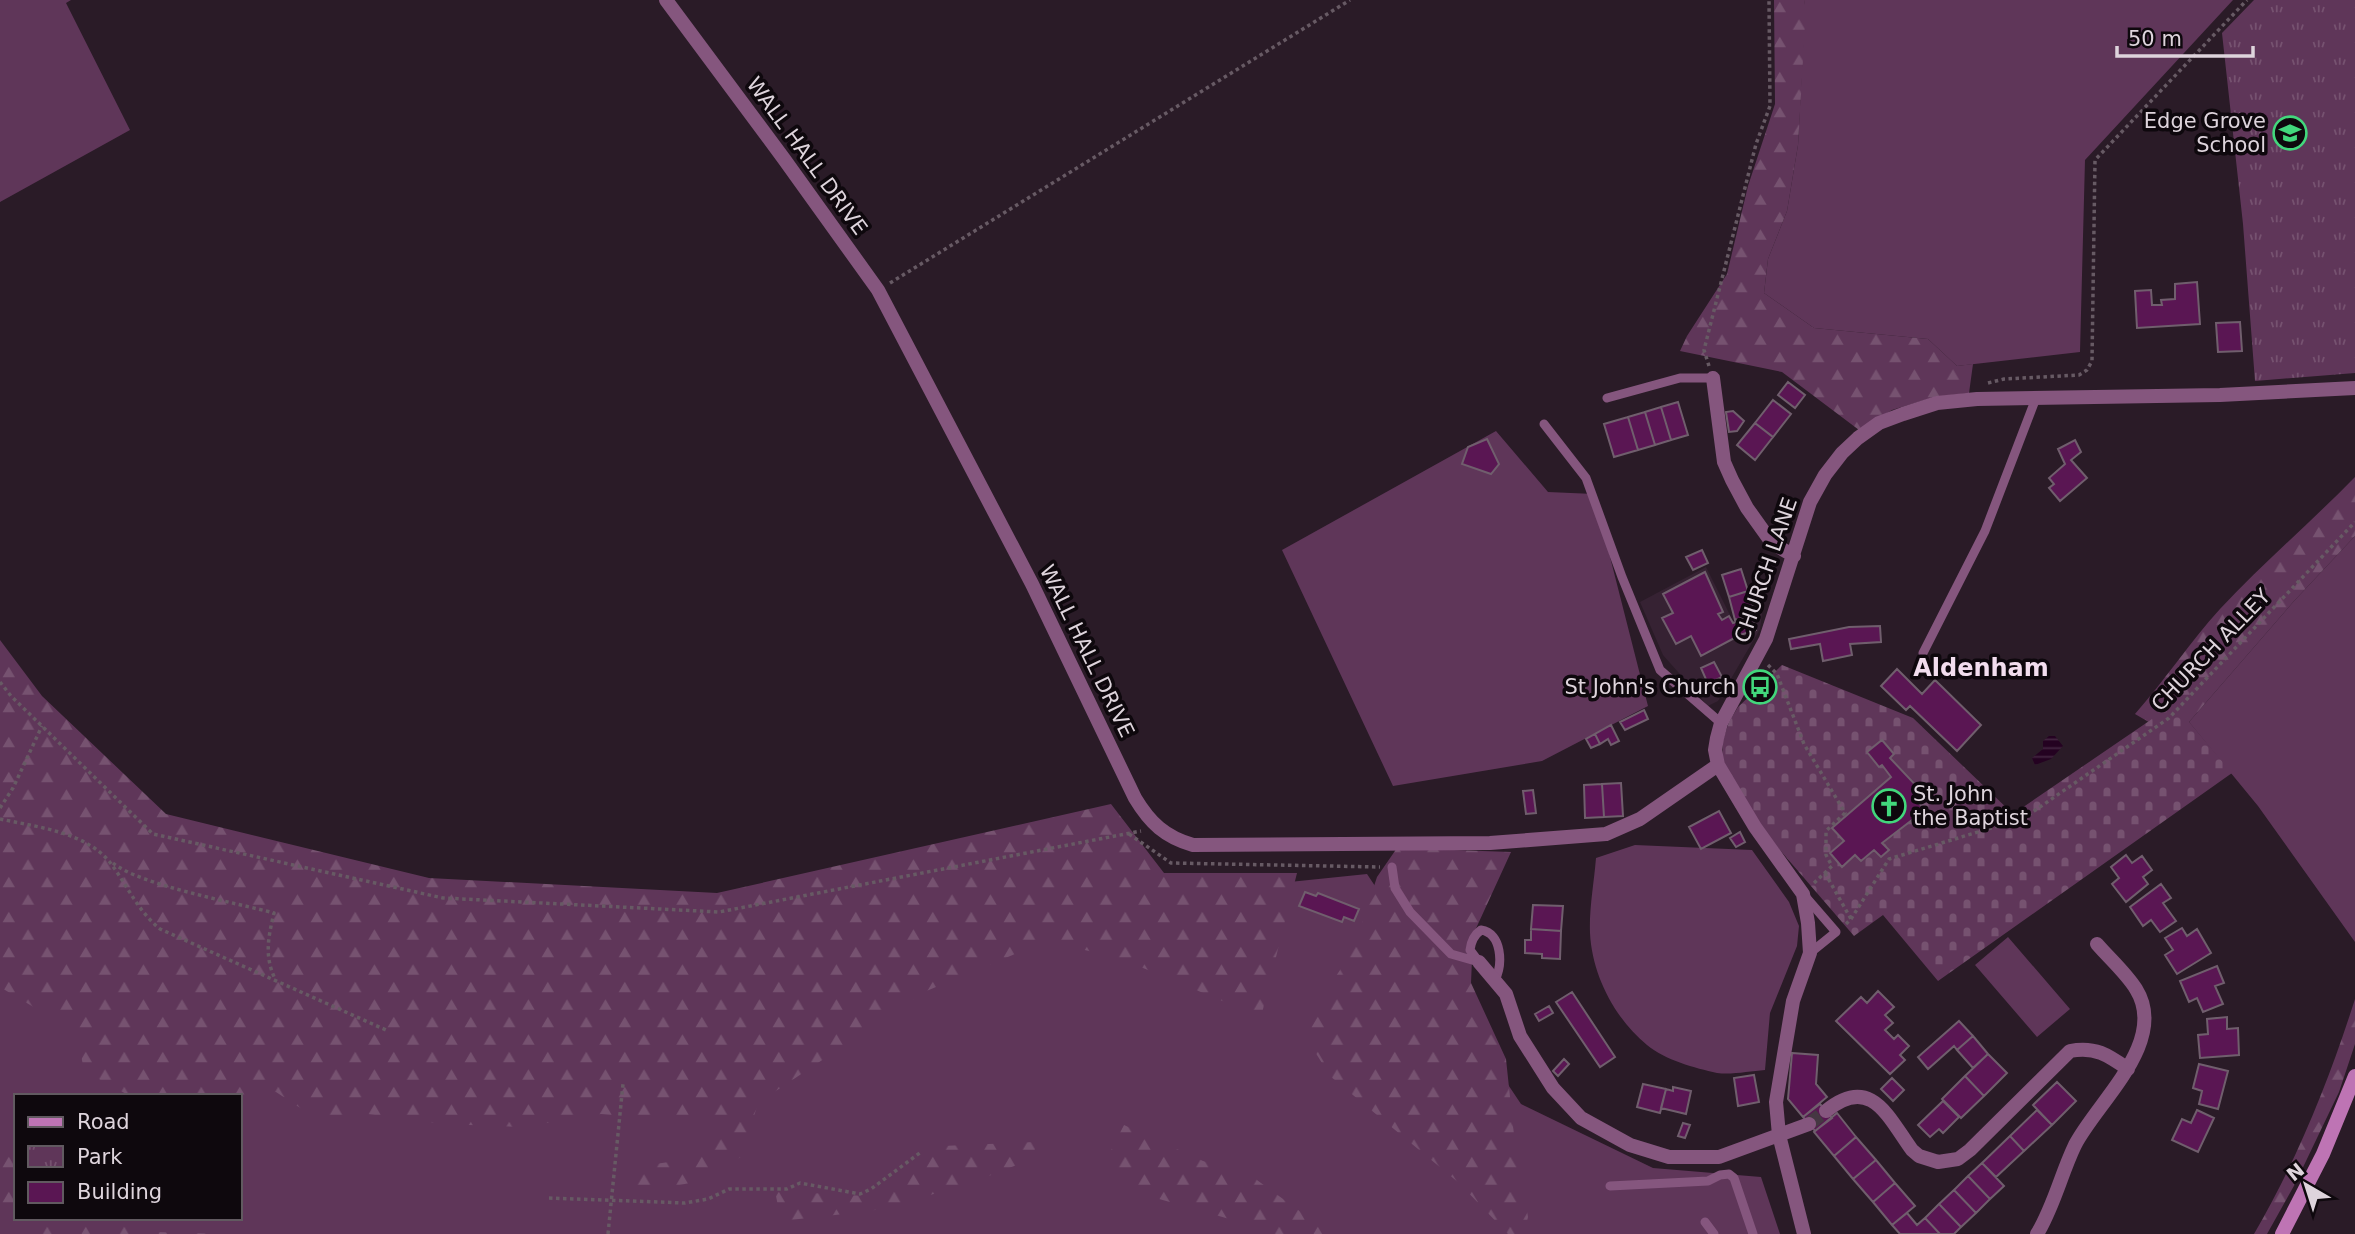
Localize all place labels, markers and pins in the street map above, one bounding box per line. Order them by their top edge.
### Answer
place label: Edge Grove School [2144,109,2266,157]
school or university icon: Edge Grove School [2271,114,2309,152]
bus stop icon: St John's Church [1741,668,1779,706]
place label: St John's Church [1564,675,1736,699]
place label: St. John the Baptist [1913,782,2028,830]
church icon: St. John the Baptist [1870,787,1908,825]

